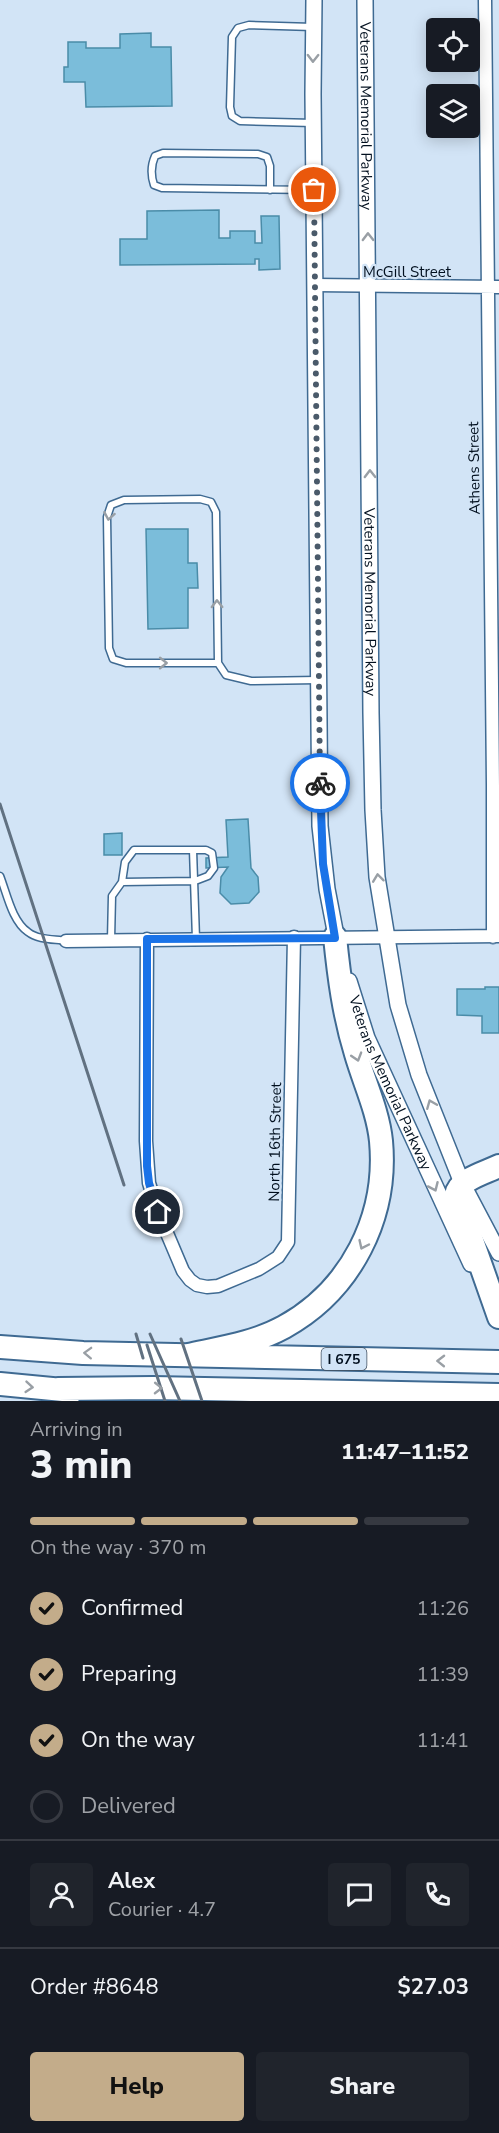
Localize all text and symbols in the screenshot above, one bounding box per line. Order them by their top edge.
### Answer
map controls [426,18,480,138]
button: locate [426,18,480,72]
street label: Veterans Memorial Parkway [355,21,377,211]
one-way arrow [307,54,319,63]
button: layers [426,84,480,138]
pin [288,164,339,215]
icon: bag [297,173,330,206]
one-way arrow [361,232,374,241]
street label: McGill Street [363,262,452,282]
street label: Athens Street [463,421,485,515]
one-way arrow [364,469,377,478]
street label: Veterans Memorial Parkway [359,507,381,697]
one-way arrow [104,511,116,521]
one-way arrow [211,600,223,609]
one-way arrow [159,657,168,669]
courier [290,753,350,813]
icon: bike [304,767,337,800]
one-way arrow [372,874,385,883]
street label: Veterans Memorial Parkway [344,992,437,1174]
one-way arrow [350,1051,362,1062]
street label: North 16th Street [264,1081,286,1202]
one-way arrow [426,1100,438,1111]
one-way arrow [426,1180,438,1191]
pin [132,1186,183,1237]
icon: home [141,1195,174,1228]
one-way arrow [358,1239,370,1250]
one-way arrow [83,1346,92,1359]
road number: I 675 [322,1348,366,1370]
one-way arrow [436,1354,445,1367]
one-way arrow [24,1380,33,1393]
one-way arrow [154,1382,163,1394]
text: Arriving in [30,1416,123,1443]
text: 11:47–11:52 [341,1437,469,1467]
text: 3 min [30,1439,133,1492]
text: On the way · 370 m [30,1534,206,1561]
icon: check [30,1592,63,1625]
text: Confirmed [81,1593,183,1623]
text: 11:26 [416,1595,469,1622]
icon: check [30,1658,63,1691]
text: Preparing [81,1659,177,1689]
text: 11:39 [416,1661,469,1688]
icon: check [30,1724,63,1757]
text: On the way [81,1725,195,1755]
text: 11:41 [416,1727,469,1754]
text: Delivered [81,1791,176,1821]
button: person [30,1863,93,1926]
button: chat [328,1863,391,1926]
button: phone [406,1863,469,1926]
text: Alex [108,1866,155,1896]
text: Courier · 4.7 [108,1896,216,1923]
text: Order #8648 [30,1972,159,2002]
text: $27.03 [398,1972,469,2002]
button: Help [30,2052,244,2121]
button: Share [256,2052,469,2121]

